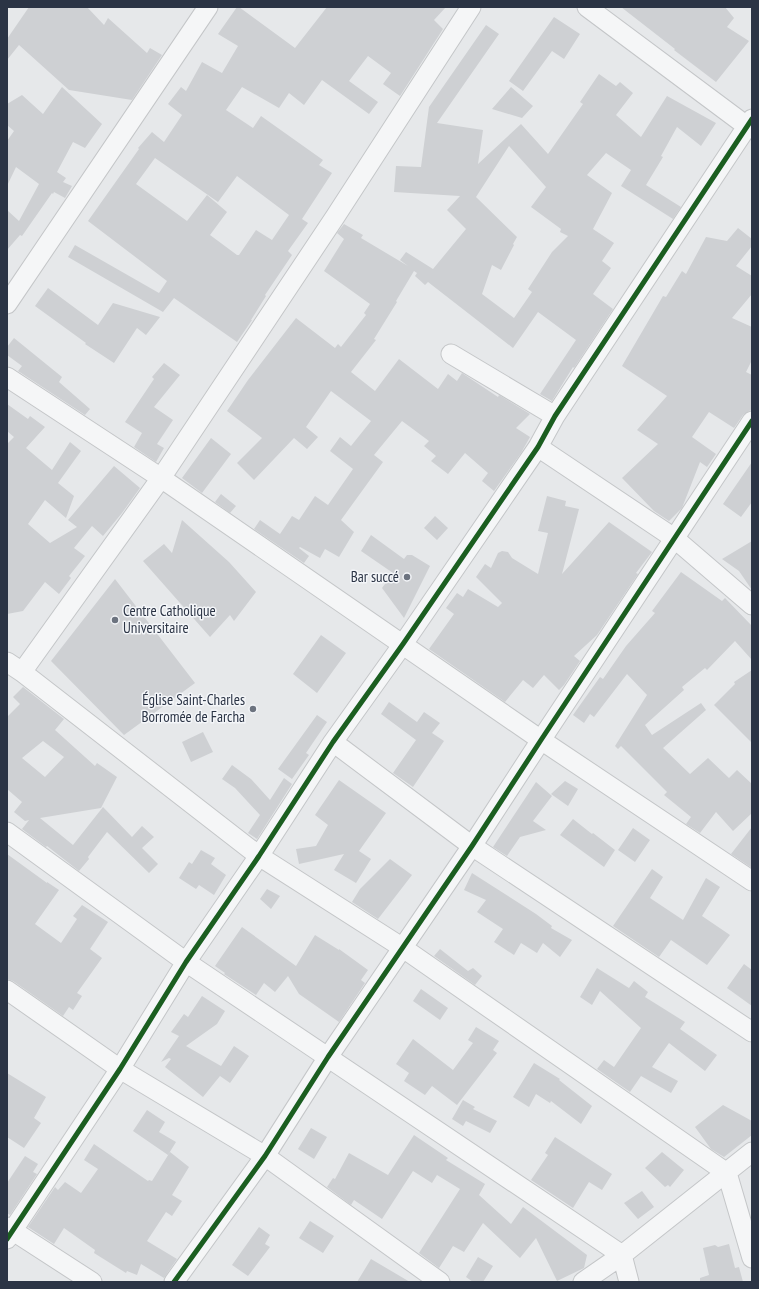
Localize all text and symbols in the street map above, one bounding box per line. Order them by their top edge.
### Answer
place label: Bar succé [351,567,399,586]
marker: Bar succé [402,572,412,582]
place label: Centre Catholique Universitaire [123,601,216,637]
marker: Centre Catholique Universitaire [110,615,120,625]
place label: Église Saint-Charles Borromée de Farcha [141,690,245,726]
marker: Église Saint-Charles Borromée de Farcha [248,704,258,714]

